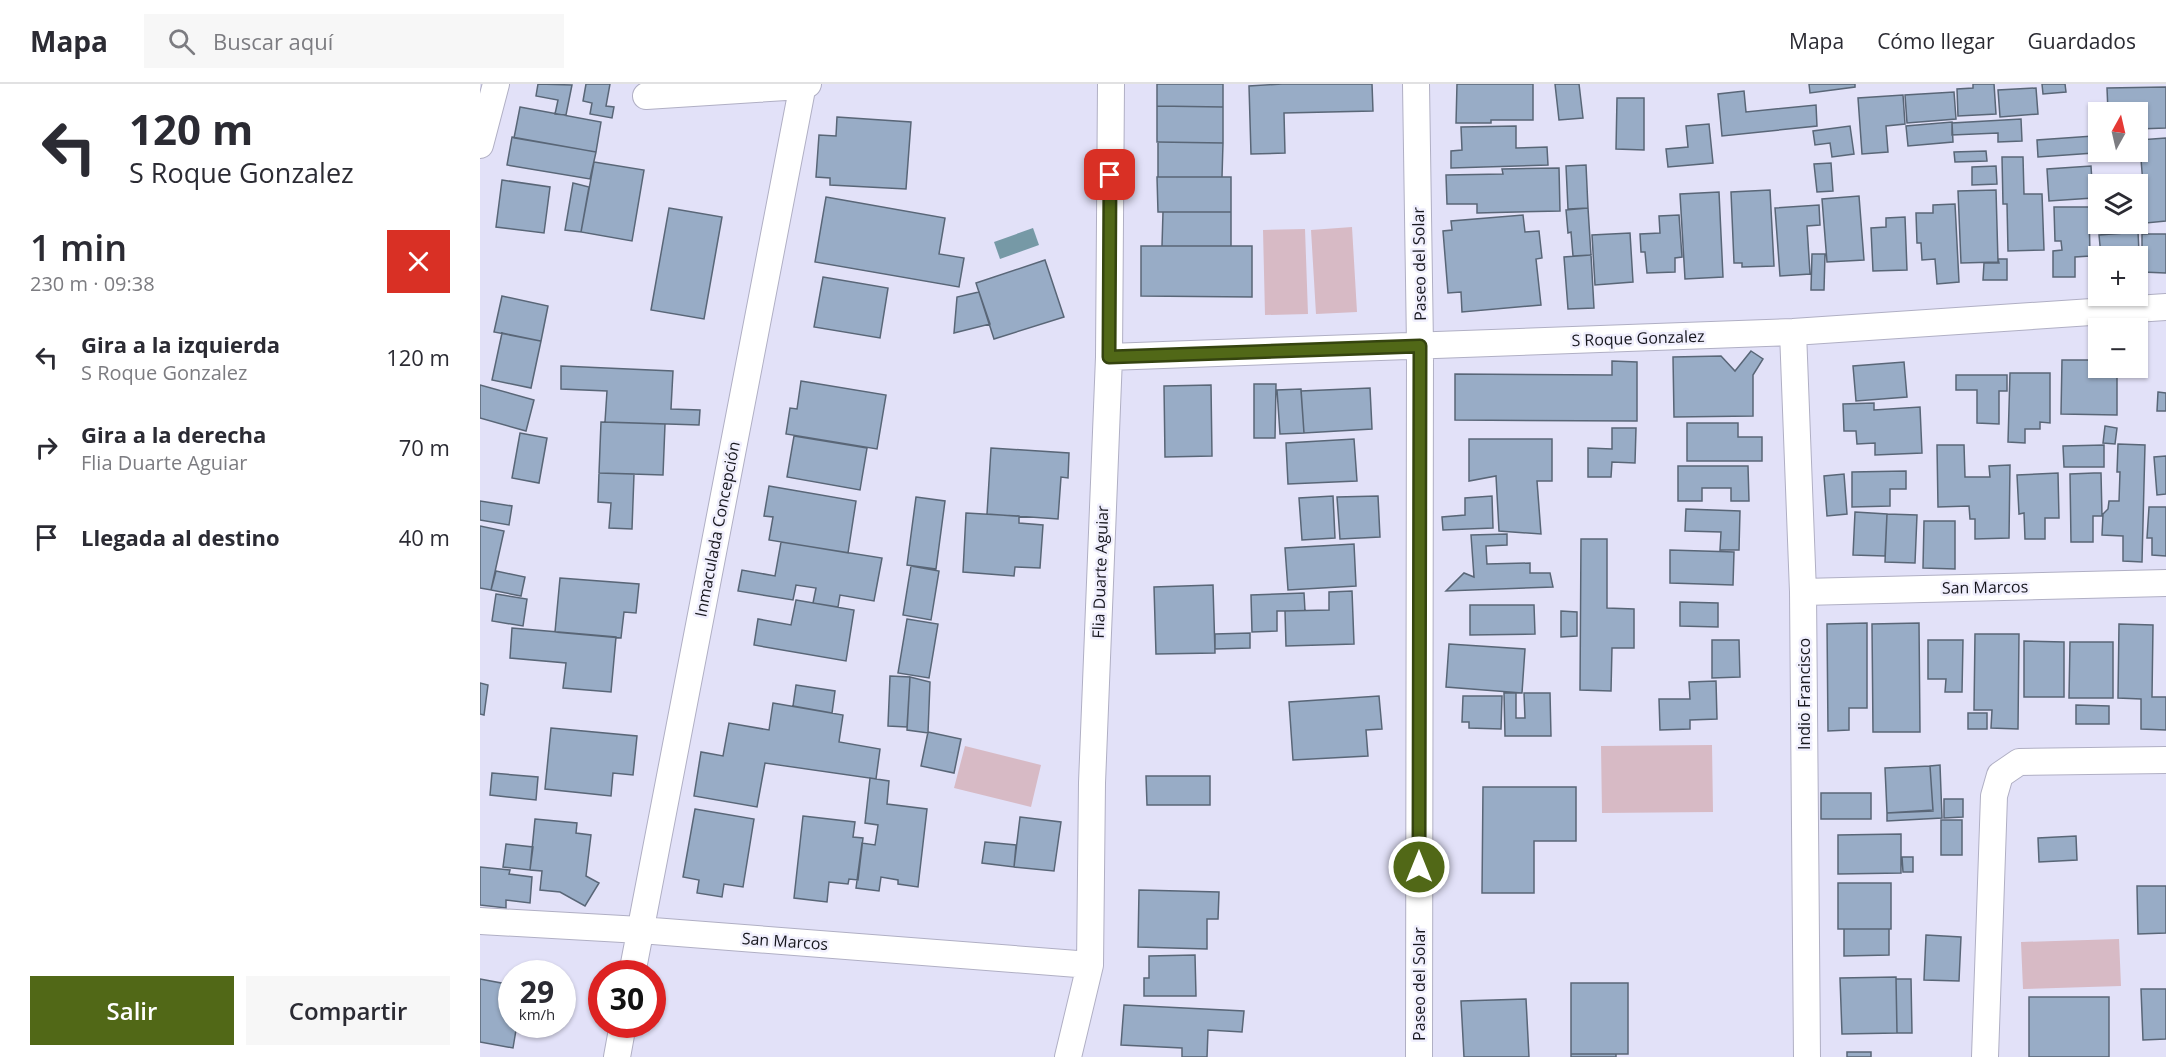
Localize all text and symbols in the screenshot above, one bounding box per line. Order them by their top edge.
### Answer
search box [144,14,564,68]
text: Mapa [30,22,108,60]
icon: search [165,25,198,58]
text: Buscar aquí [213,26,333,56]
text: Mapa [1789,27,1844,55]
text: Cómo llegar [1877,27,1995,55]
text: Guardados [2028,27,2136,55]
text: 120 m [129,100,253,157]
north arrow [2088,102,2148,162]
map controls [2088,102,2148,378]
icon: left [30,108,108,186]
pin [1084,149,1135,200]
text: S Roque Gonzalez [129,154,354,191]
icon: arrive [1093,158,1126,191]
button: layers [2088,174,2148,234]
street label: Paseo del Solar [1407,206,1431,321]
text: 1 min [30,223,127,272]
button: close [387,230,450,293]
button: + [2088,246,2148,306]
text: 230 m · 09:38 [30,270,155,297]
button: − [2088,318,2148,378]
street label: S Roque Gonzalez [1571,325,1705,351]
text: Gira a la izquierda [81,329,280,359]
icon: left [30,341,63,374]
text: 120 m [386,342,450,372]
text: S Roque Gonzalez [81,359,247,386]
text: Gira a la derecha [81,419,266,449]
icon: right [30,431,63,464]
text: 70 m [399,432,450,462]
street label: Inmaculada Concepción [689,439,745,619]
text: Flia Duarte Aguiar [81,449,247,476]
street label: Flia Duarte Aguiar [1087,505,1113,639]
icon: arrive [30,521,63,554]
text: Llegada al destino [81,522,280,552]
text: 40 m [399,522,450,552]
street label: San Marcos [1942,575,2028,599]
street label: Indio Francisco [1793,638,1815,750]
position arrow [1387,835,1451,899]
street label: San Marcos [741,927,829,955]
street label: Paseo del Solar [1408,927,1430,1041]
speed limit sign: 30 [588,960,666,1038]
text: 29 [520,971,554,1012]
button: Salir [30,976,234,1045]
button: Compartir [246,976,450,1045]
text: km/h [519,1004,555,1024]

